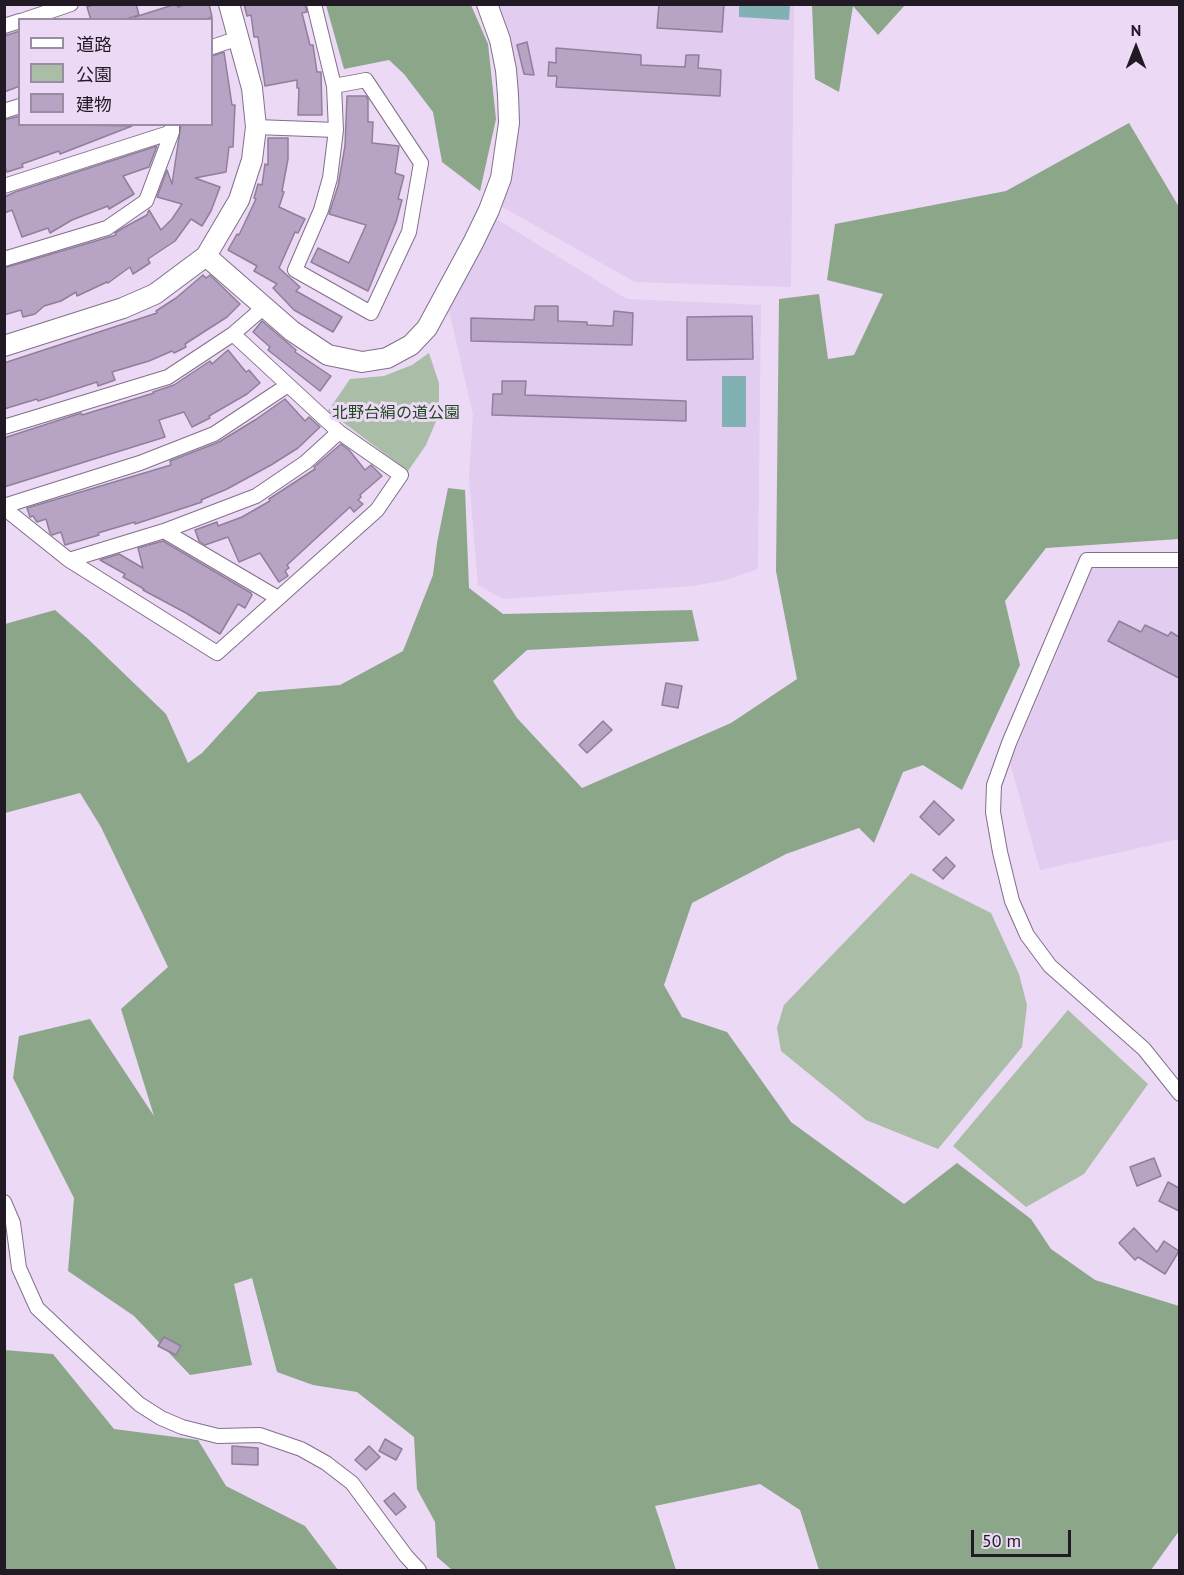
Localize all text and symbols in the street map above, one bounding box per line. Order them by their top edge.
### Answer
legend [18,18,213,126]
north arrow [1106,18,1166,78]
text: N [1131,20,1141,40]
text: 道路 [76,33,112,56]
text: 公園 [76,63,112,86]
text: 建物 [76,93,112,116]
park label: 北野台絹の道公園 [332,403,460,423]
scale bar [974,1518,1074,1556]
text: 50 m [982,1529,1021,1552]

